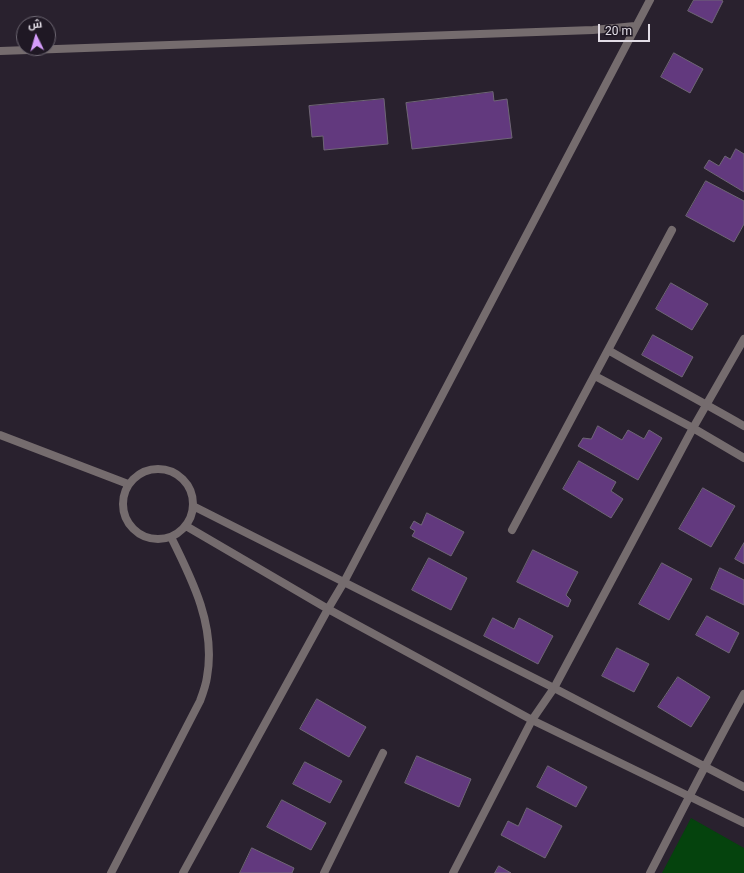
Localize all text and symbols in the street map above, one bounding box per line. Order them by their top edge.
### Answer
north arrow [16,16,56,56]
scale bar [600,16,652,42]
text: ش [27,17,43,32]
text: 20 m [605,24,632,38]

